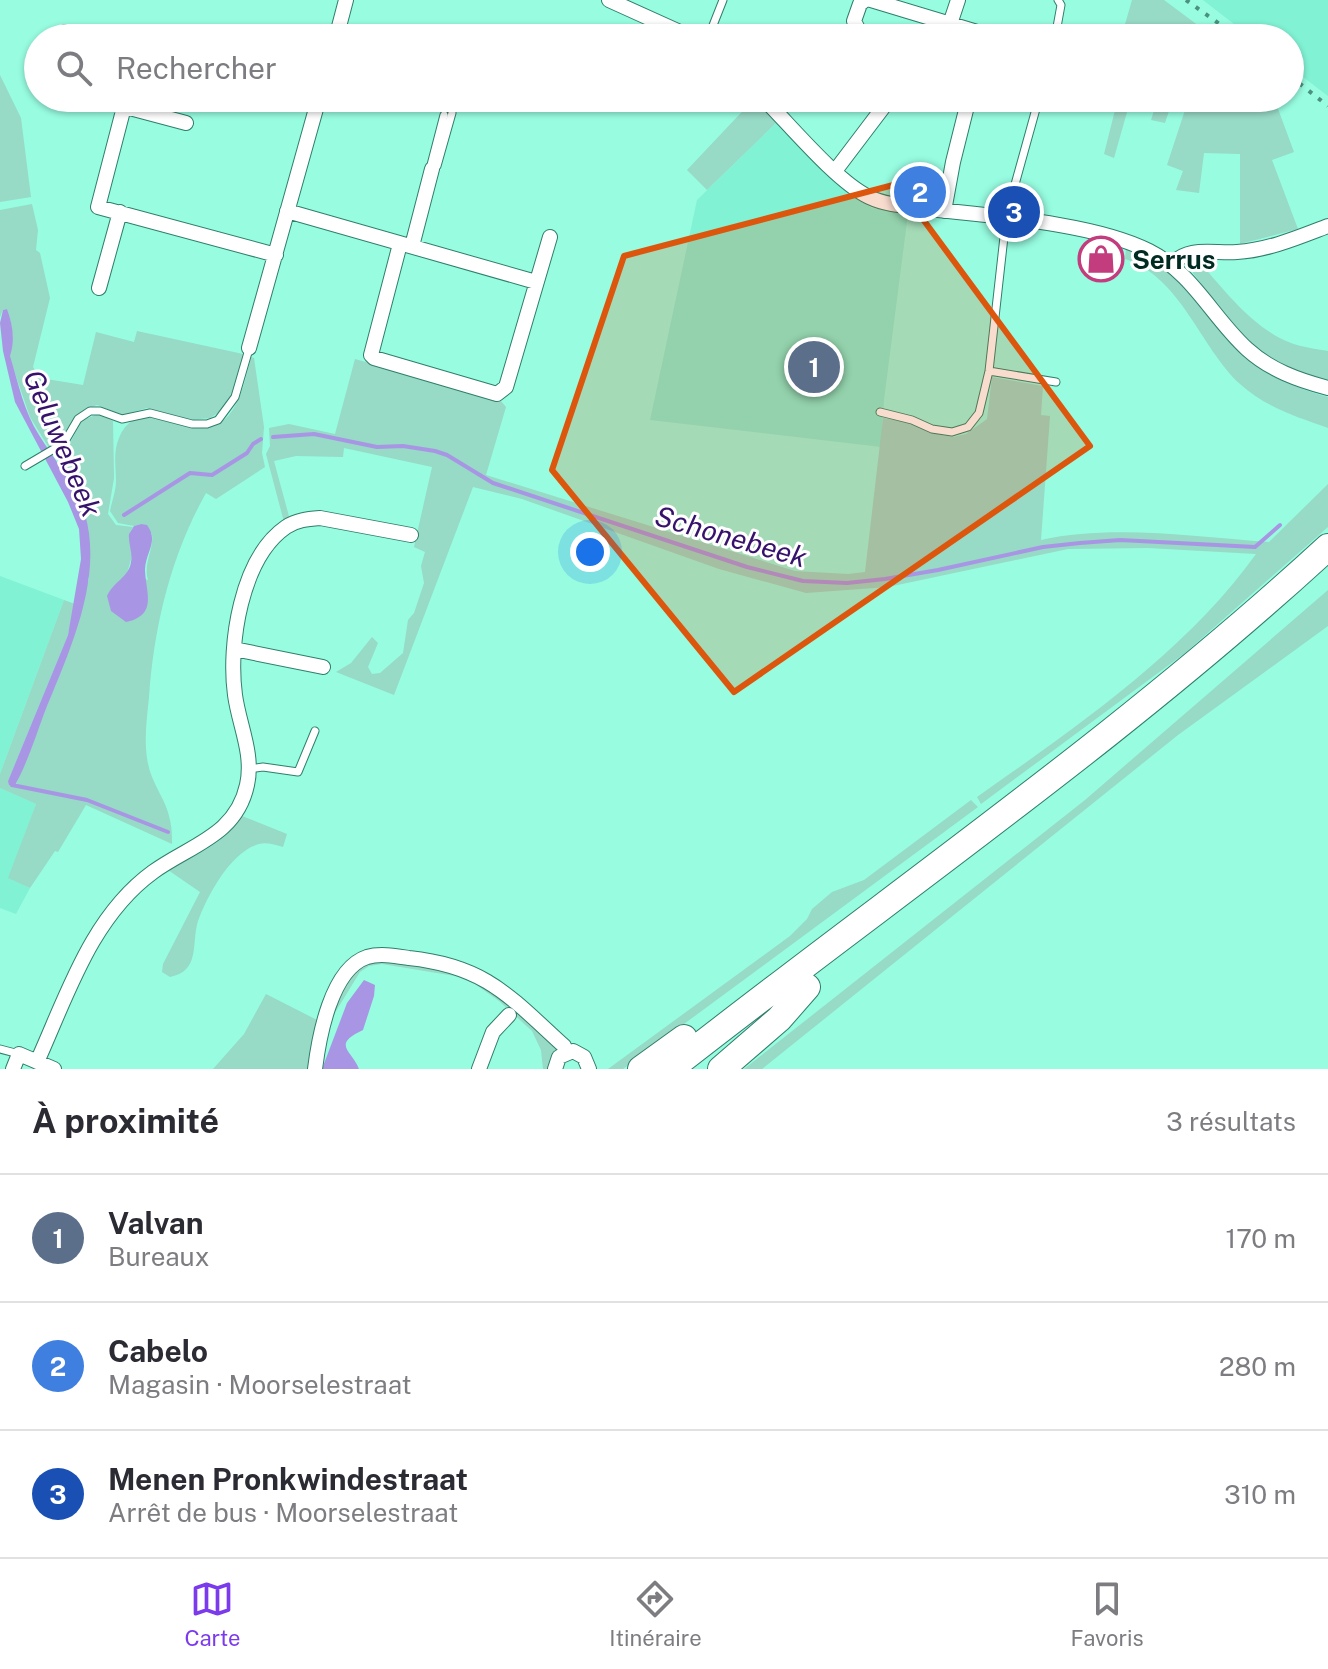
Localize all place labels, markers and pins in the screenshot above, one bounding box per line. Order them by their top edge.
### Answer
pin: 2 [894,162,946,222]
pin: 3 [988,182,1040,242]
shop icon: Serrus [1077,235,1125,283]
place label: Serrus [1132,244,1215,275]
pin: 1 [788,337,840,397]

